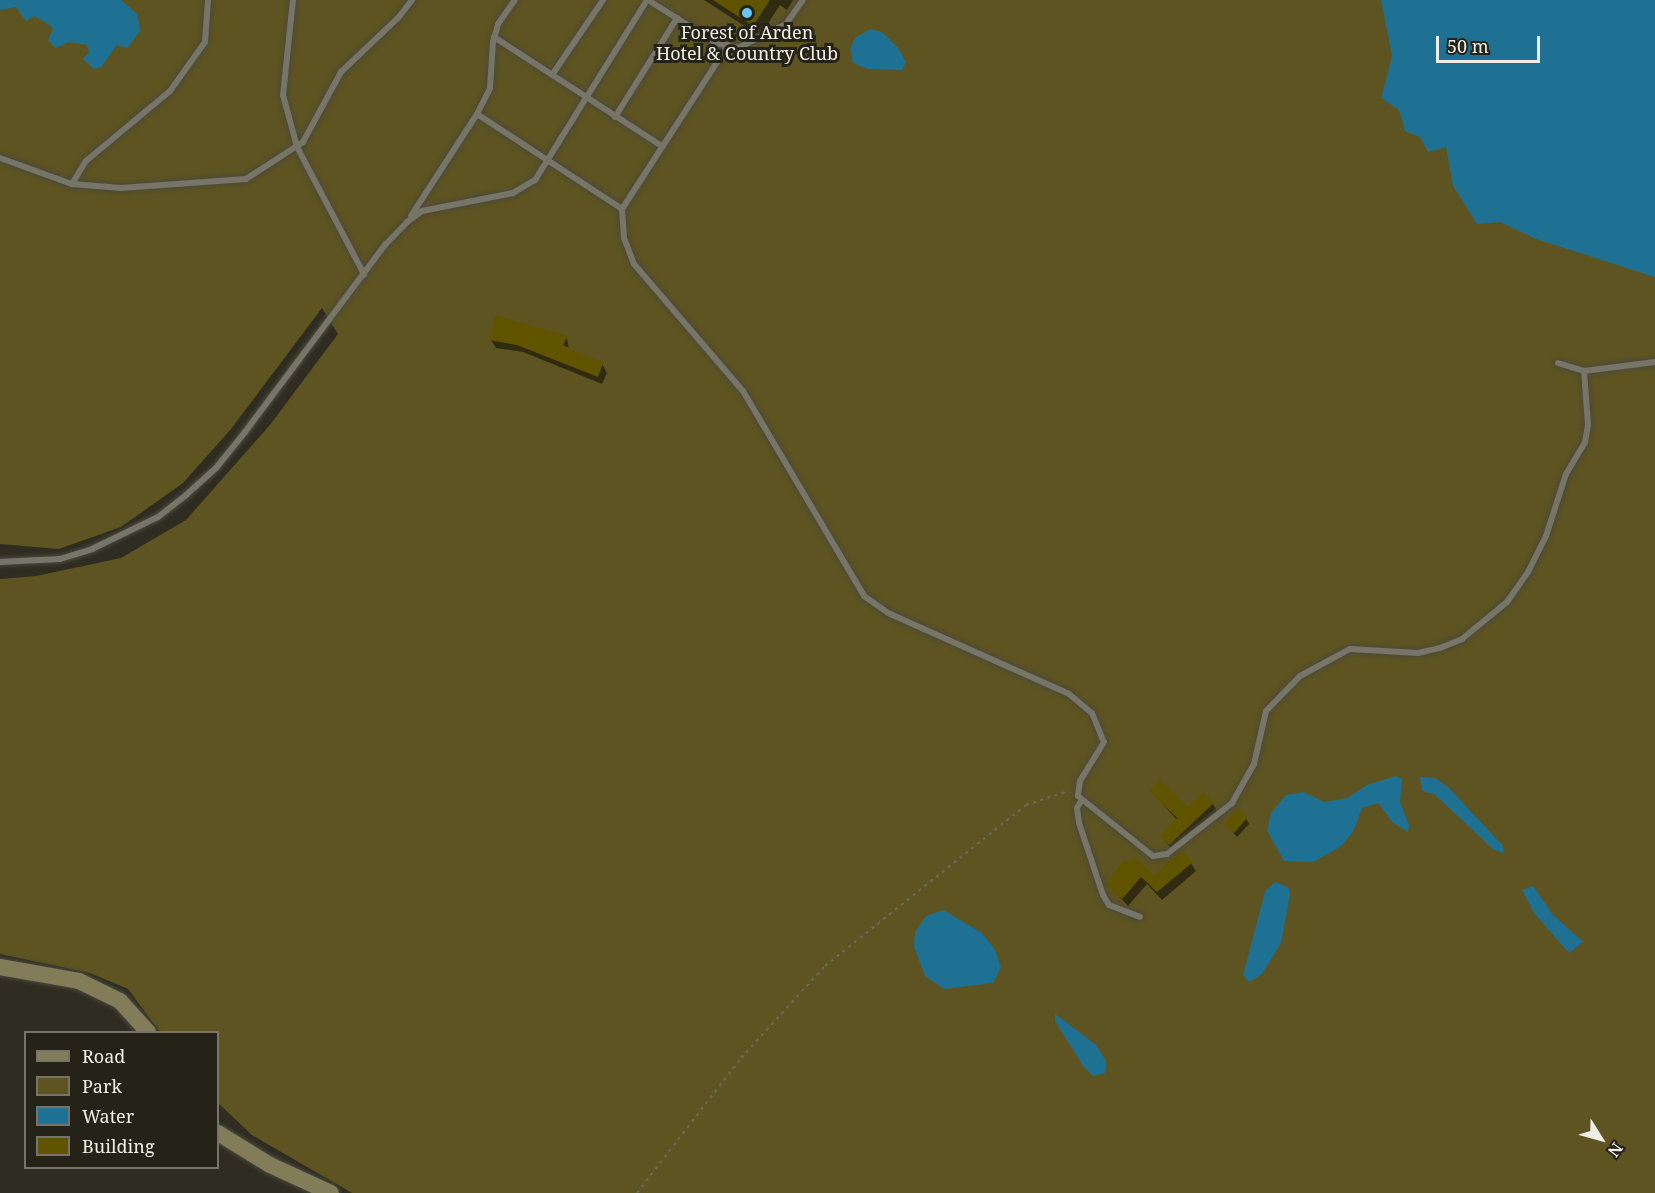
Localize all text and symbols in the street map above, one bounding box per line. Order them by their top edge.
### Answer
marker: Forest of Arden Hotel & Country Club [740,6,754,20]
place label: Forest of Arden Hotel & Country Club [656,22,838,64]
scale bar [1439,24,1542,62]
text: 50 m [1447,34,1489,58]
legend [24,1031,219,1169]
text: Road [82,1044,125,1068]
text: Park [82,1074,122,1098]
text: Water [82,1104,134,1128]
north arrow [1571,1109,1631,1169]
text: Building [82,1134,155,1158]
text: N [1603,1138,1628,1161]

